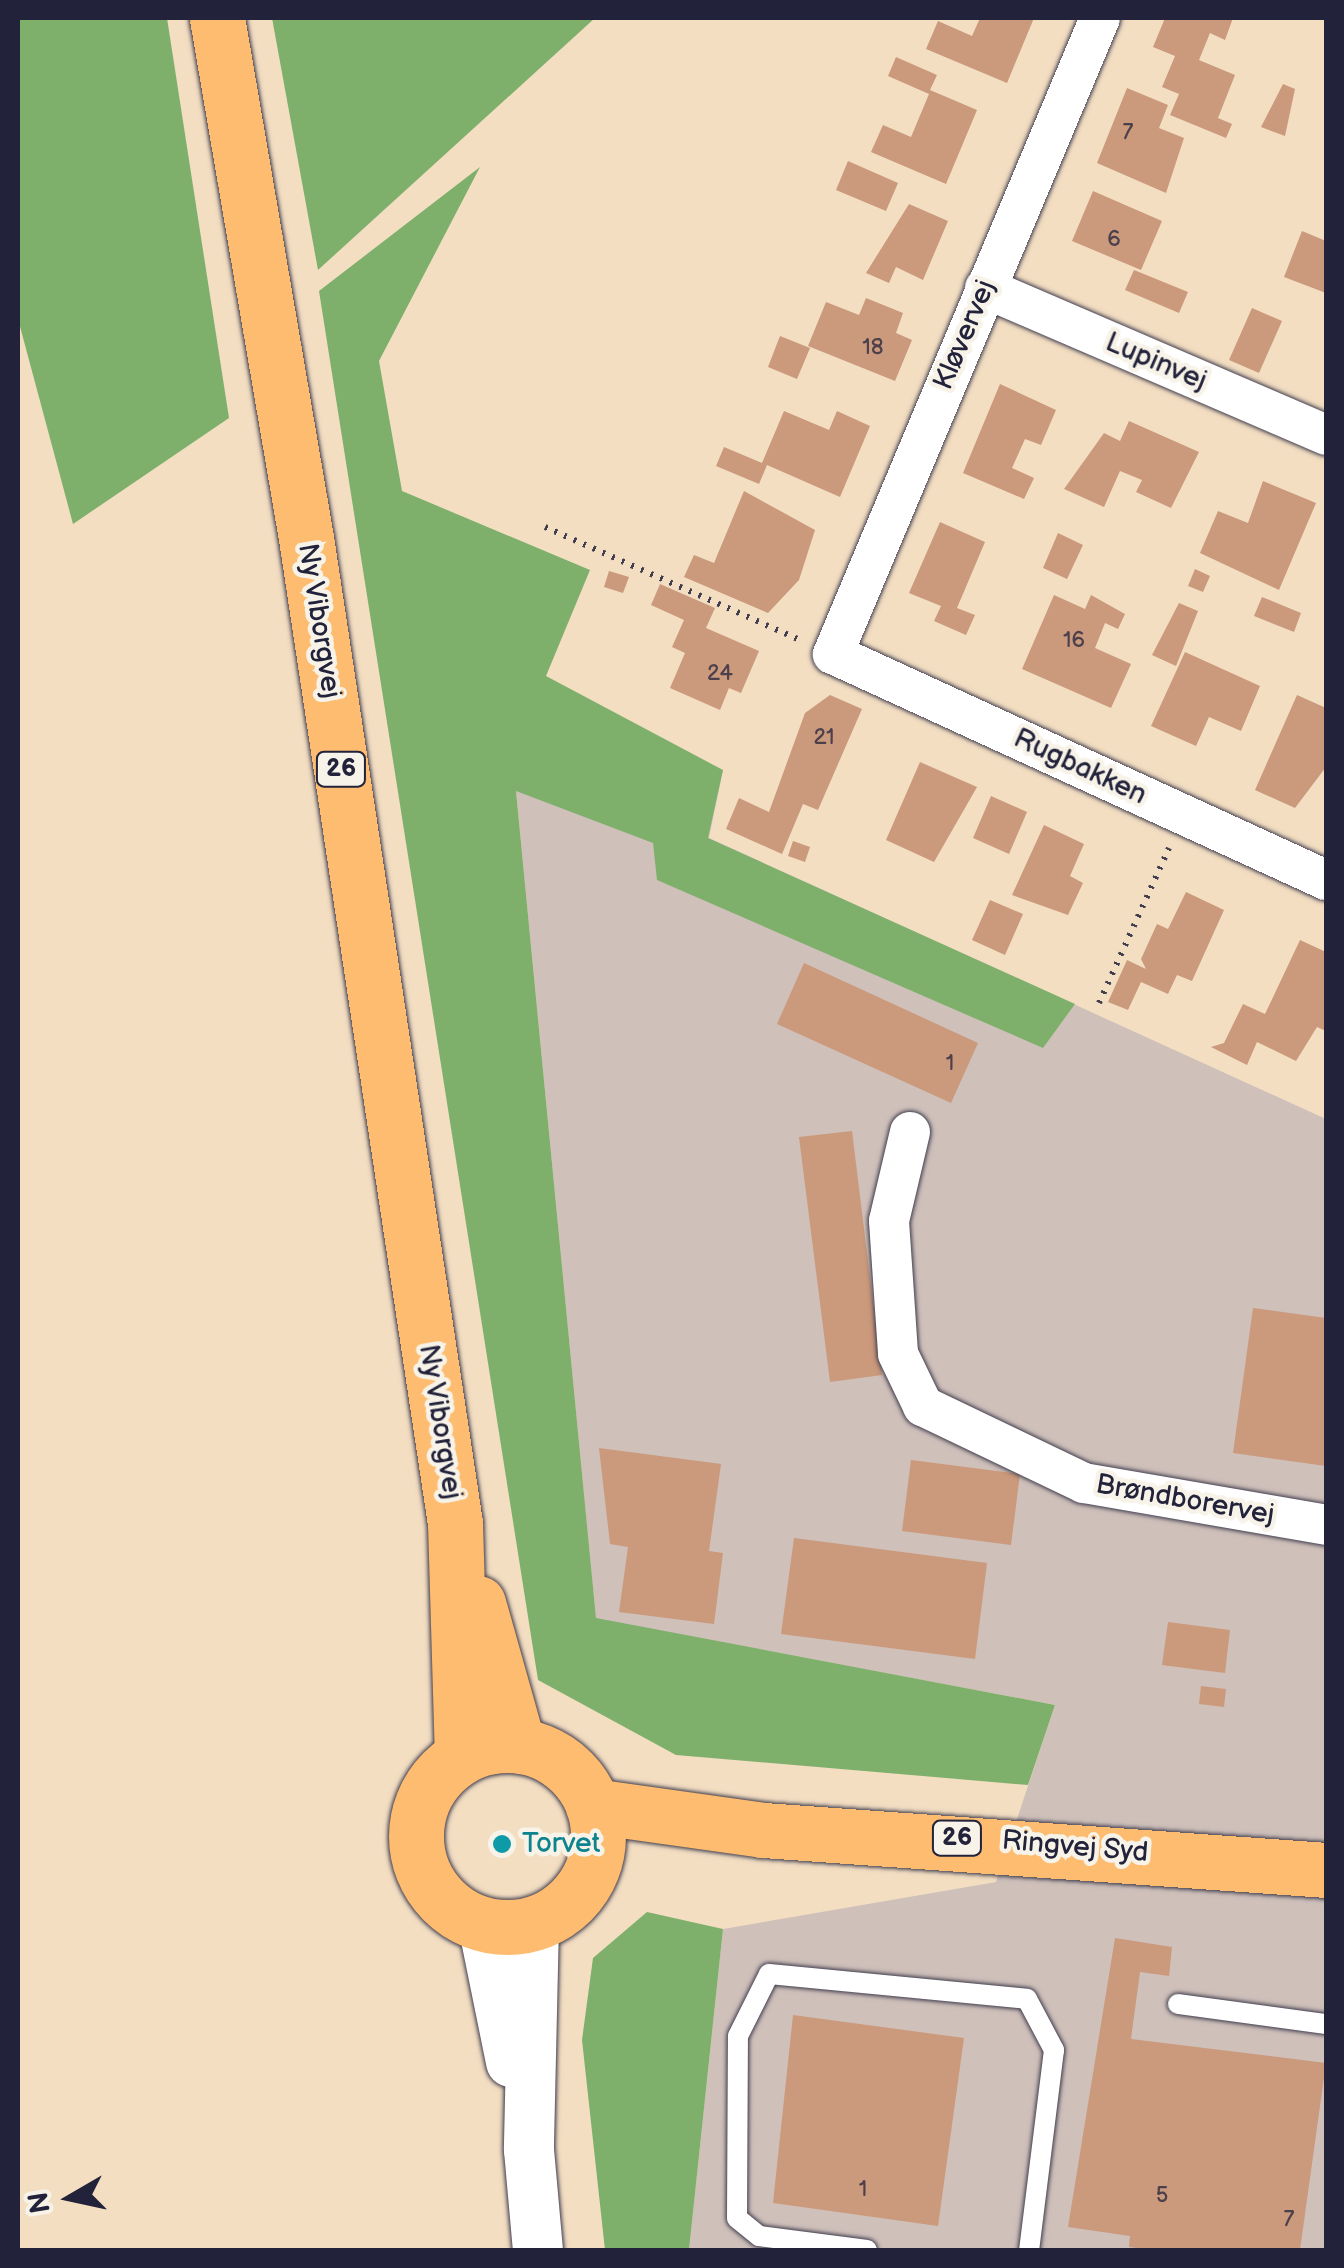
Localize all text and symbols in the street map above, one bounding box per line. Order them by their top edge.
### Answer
house number: 7 [1123,120,1133,146]
house number: 6 [1107,227,1121,253]
street label: Kløvervej [927,275,1003,395]
street label: Lupinvej [1100,326,1212,398]
house number: 18 [862,335,884,361]
street label: Ny Viborgvej [290,540,348,702]
house number: 16 [1063,628,1085,654]
house number: 24 [707,661,733,687]
street label: Rugbakken [1008,722,1152,812]
house number: 21 [813,725,835,751]
road number: 26 [314,749,368,789]
house number: 1 [946,1051,954,1077]
street label: Ny Viborgvej [411,1341,469,1503]
street label: Brøndborervej [1093,1468,1277,1532]
road number: 26 [930,1818,984,1858]
street label: Ringvej Syd [1000,1824,1150,1870]
place label: Torvet [522,1827,600,1861]
marker: Torvet [491,1833,513,1855]
north arrow [20,2148,120,2248]
house number: 1 [859,2177,867,2203]
house number: 5 [1156,2183,1168,2209]
text: N [22,2190,58,2216]
house number: 7 [1284,2207,1294,2233]

